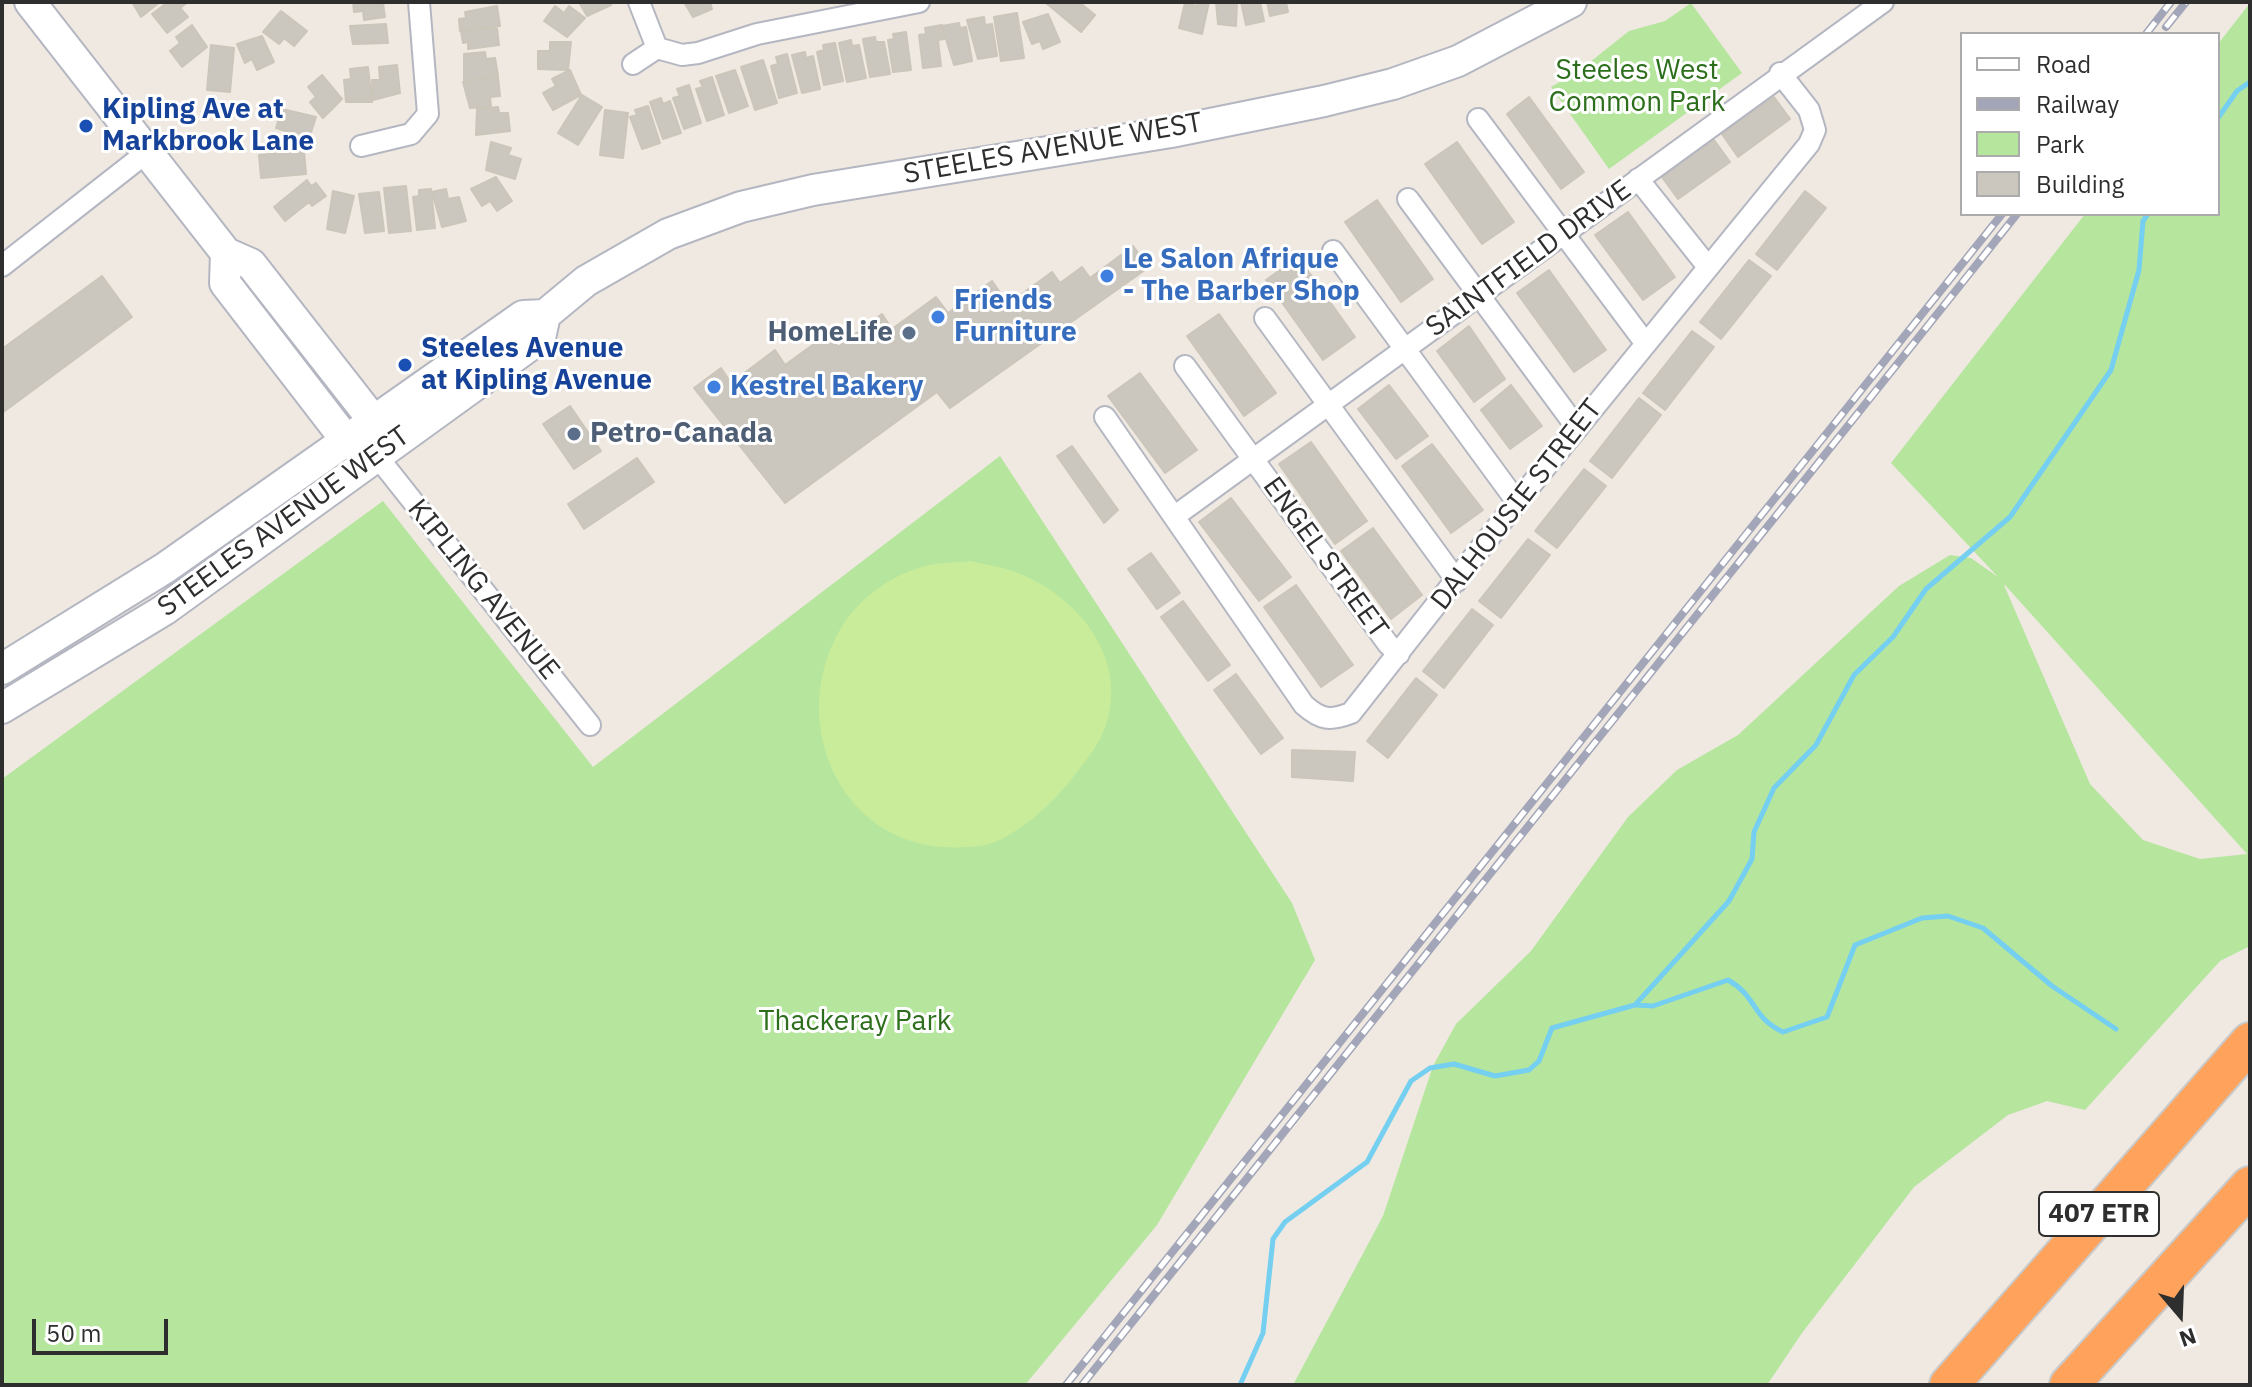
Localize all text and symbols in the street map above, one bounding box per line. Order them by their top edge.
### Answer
legend [1960,32,2220,216]
text: Road [2036,48,2091,80]
park label: Steeles West Common Park [1549,54,1725,120]
text: Railway [2036,88,2119,120]
place label: Kipling Ave at Markbrook Lane [102,93,314,159]
street label: STEELES AVENUE WEST [901,106,1205,192]
marker: Kipling Ave at Markbrook Lane [77,117,95,135]
text: Park [2036,128,2085,160]
text: Building [2036,168,2124,200]
street label: SAINTFIELD DRIVE [1420,173,1638,345]
place label: Le Salon Afrique - The Barber Shop [1123,243,1360,309]
marker: Le Salon Afrique - The Barber Shop [1098,267,1116,285]
place label: Friends Furniture [954,284,1077,350]
marker: Friends Furniture [929,308,947,326]
place label: HomeLife [768,316,893,350]
marker: HomeLife [900,324,918,342]
place label: Steeles Avenue at Kipling Avenue [421,332,652,398]
marker: Steeles Avenue at Kipling Avenue [396,356,414,374]
place label: Kestrel Bakery [730,370,923,404]
marker: Kestrel Bakery [705,378,723,396]
street label: DALHOUSIE STREET [1424,393,1610,617]
place label: Petro-Canada [590,417,773,451]
street label: STEELES AVENUE WEST [152,419,416,625]
marker: Petro-Canada [565,425,583,443]
street label: ENGEL STREET [1255,471,1395,645]
street label: KIPLING AVENUE [400,493,566,687]
park label: Thackeray Park [759,1005,951,1039]
road number: 407 ETR [2039,1192,2159,1236]
north arrow [2140,1275,2220,1355]
scale bar [36,1303,172,1353]
text: 50 m [46,1317,101,1349]
text: N [2176,1322,2200,1354]

